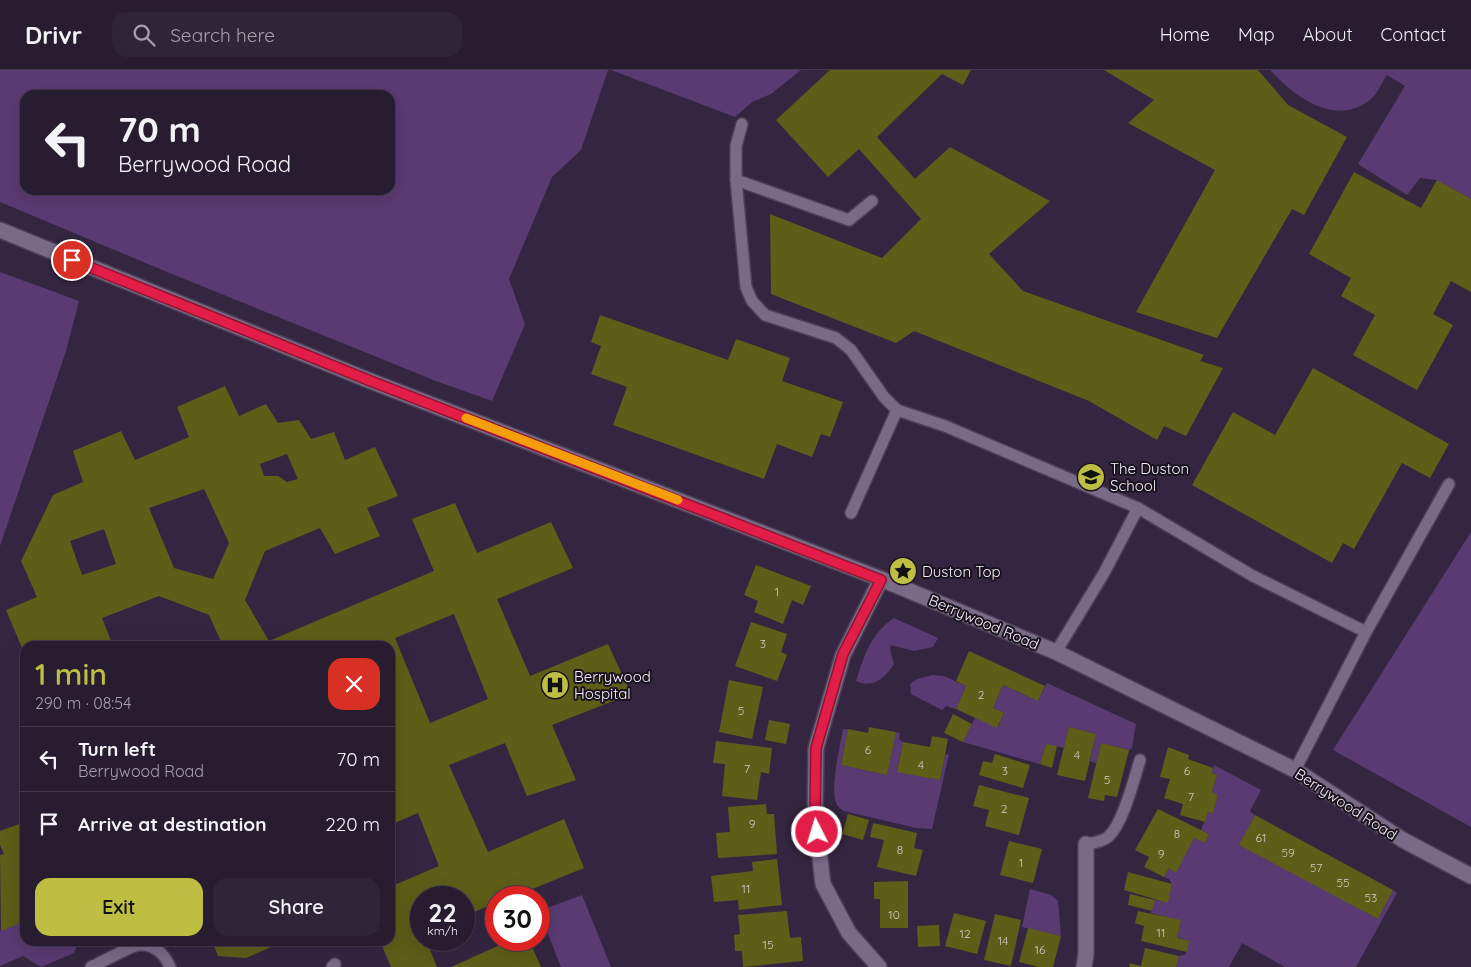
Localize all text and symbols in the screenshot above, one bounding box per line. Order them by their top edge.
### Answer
search box [112,12,462,57]
text: Drivr [25,20,82,50]
icon: search [130,21,158,49]
text: Search here [170,23,275,47]
text: Home [1160,23,1210,46]
text: Map [1238,23,1275,46]
text: About [1303,23,1353,46]
text: Contact [1381,23,1446,46]
text: 70 m [118,107,201,151]
icon: left [35,110,100,175]
text: Berrywood Road [118,150,291,178]
pin [51,239,93,281]
icon: arrive [58,246,86,274]
place label: The Duston School [1110,459,1189,495]
school or university icon: The Duston School [1076,462,1106,492]
place icon: Duston Top [888,556,918,586]
place label: Duston Top [922,562,1001,581]
house number: 1 [775,584,779,599]
street label: Berrywood Road [926,590,1042,654]
house number: 3 [760,636,766,651]
text: 1 min [35,655,107,693]
button: close [328,658,380,710]
place label: Berrywood Hospital [574,667,651,703]
hospital icon: Berrywood Hospital [540,670,570,700]
house number: 2 [978,687,985,702]
text: 290 m · 08:54 [35,693,131,713]
house number: 5 [738,703,744,718]
text: Turn left [78,737,156,761]
house number: 6 [865,742,872,757]
icon: left [35,745,63,773]
text: 70 m [336,747,380,771]
house number: 4 [1074,747,1080,762]
house number: 4 [918,757,924,772]
text: Berrywood Road [78,761,204,781]
house number: 7 [744,761,750,776]
house number: 3 [1002,763,1008,778]
house number: 6 [1184,763,1191,778]
street label: Berrywood Road [1291,764,1401,844]
house number: 5 [1104,772,1110,787]
house number: 7 [1188,789,1194,804]
house number: 2 [1001,801,1008,816]
position arrow [790,805,842,857]
icon: arrive [35,810,63,838]
text: Arrive at destination [78,812,267,836]
text: 220 m [325,812,380,836]
house number: 9 [749,816,756,831]
house number: 8 [1174,826,1180,841]
house number: 61 [1256,830,1266,845]
house number: 8 [897,842,903,857]
house number: 59 [1281,845,1295,860]
house number: 9 [1158,846,1165,861]
house number: 1 [1019,855,1023,870]
house number: 57 [1310,860,1322,875]
house number: 55 [1336,875,1350,890]
button: Exit [35,878,203,936]
button: Share [213,878,380,936]
house number: 11 [742,881,750,896]
speed limit sign: 30 [485,886,550,951]
house number: 53 [1365,890,1377,905]
text: 22 [428,897,457,928]
house number: 10 [888,907,900,922]
text: km/h [427,923,458,938]
house number: 11 [1157,925,1165,940]
house number: 12 [959,926,971,941]
house number: 14 [998,933,1008,948]
house number: 15 [763,937,773,952]
house number: 16 [1035,942,1046,957]

